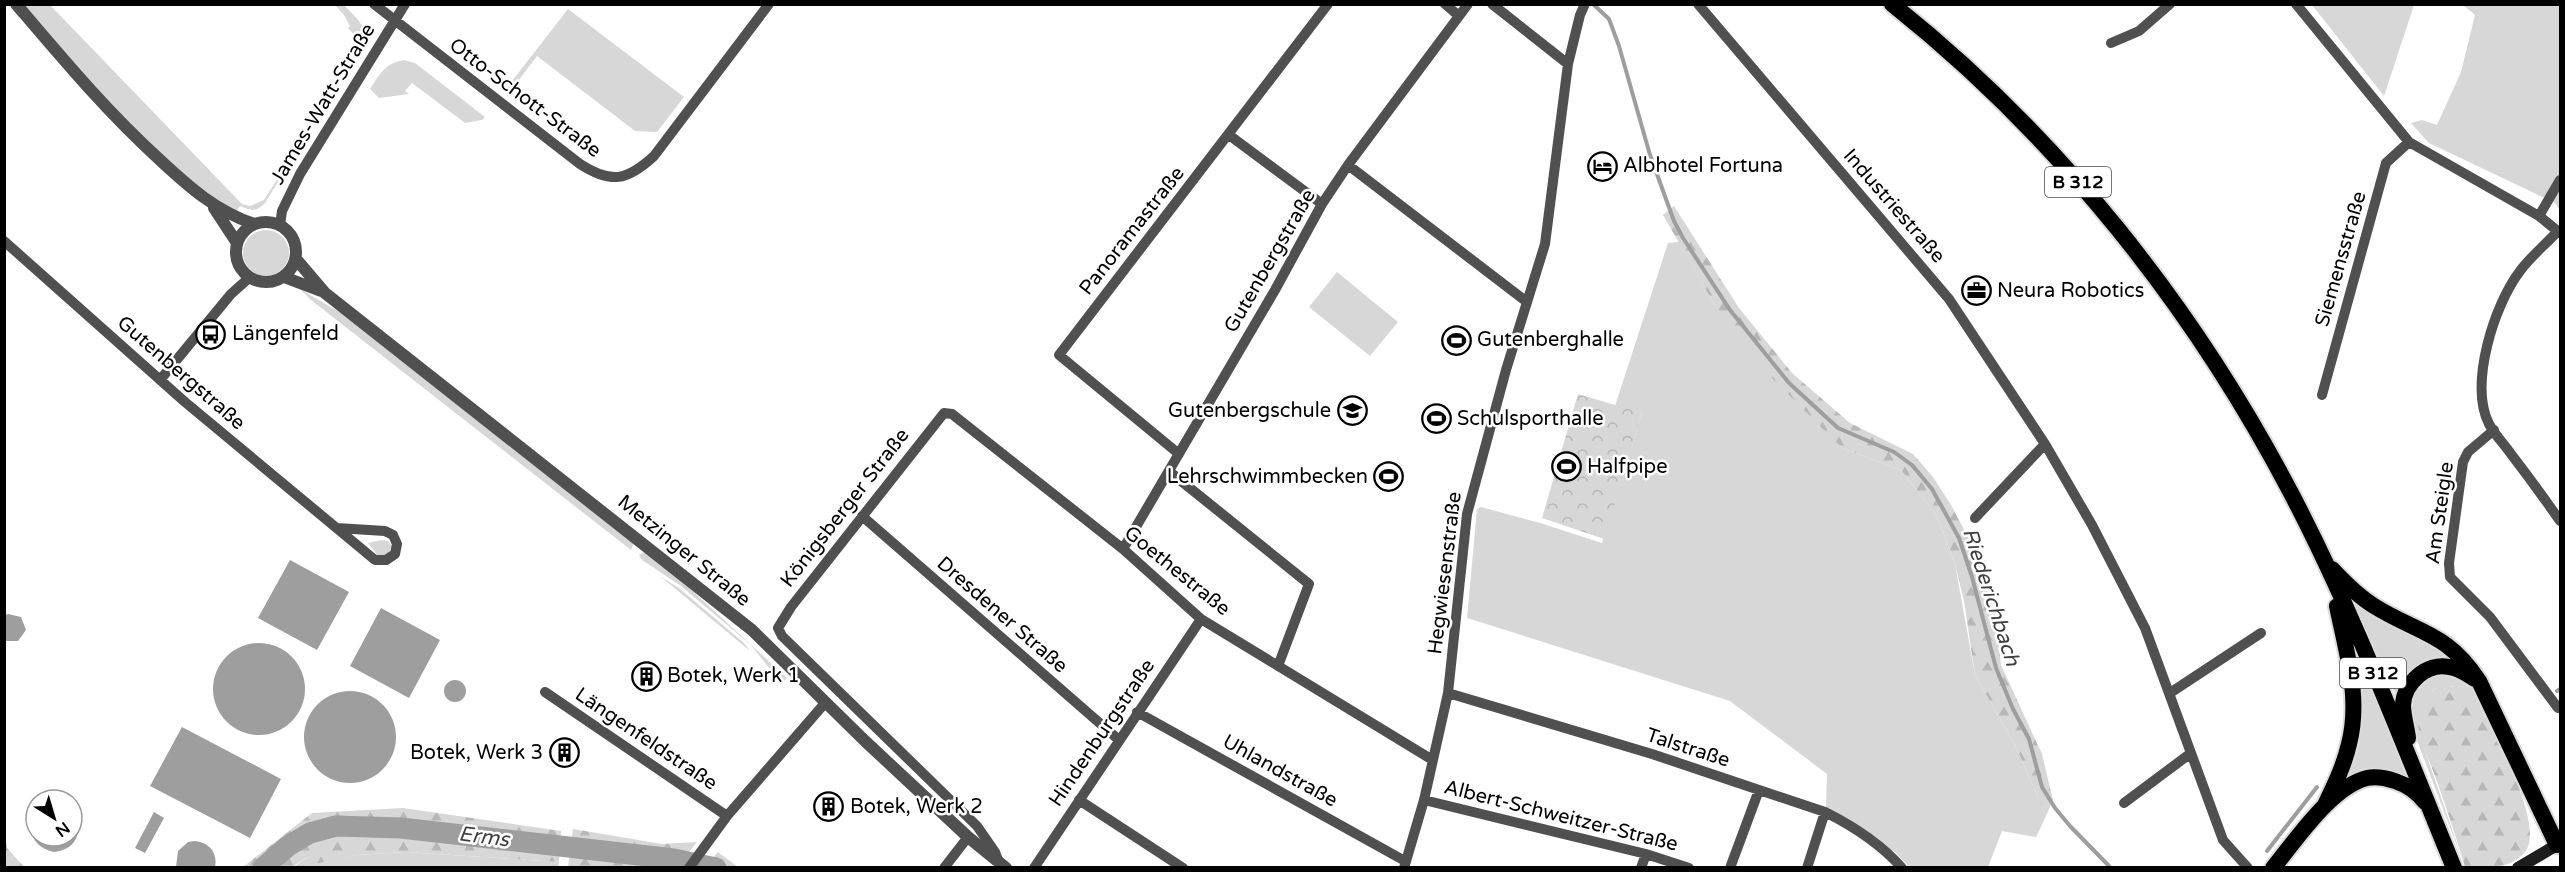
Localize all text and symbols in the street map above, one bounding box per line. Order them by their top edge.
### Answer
street label: James-Watt-Straße [265,19,381,189]
street label: Otto-Schott-Straße [444,33,606,163]
street label: Industriestraße [1838,144,1950,268]
hotel icon: Albhotel Fortuna [1586,150,1618,182]
place label: Albhotel Fortuna [1623,154,1783,178]
street label: Panoramastraße [1074,162,1190,300]
road number: B 312 [2045,167,2111,197]
street label: Gutenbergstraße [1219,185,1321,337]
street label: Siemensstraße [2310,189,2372,329]
office icon: Neura Robotics [1960,275,1992,307]
place label: Neura Robotics [1997,279,2144,303]
street label: Gutenbergstraße [112,311,250,435]
bus stop icon: Längenfeld [195,318,227,350]
place label: Längenfeld [232,322,339,346]
sports icon: Gutenberghalle [1440,324,1472,356]
place label: Gutenberghalle [1477,328,1624,352]
school or university icon: Gutenbergschule [1336,395,1368,427]
place label: Gutenbergschule [1168,399,1331,423]
sports icon: Schulsporthalle [1420,403,1452,435]
place label: Schulsporthalle [1457,407,1604,431]
street label: Königsberger Straße [776,424,914,592]
sports icon: Halfpipe [1550,451,1582,483]
place label: Halfpipe [1587,455,1668,479]
street label: Am Steigle [2421,460,2459,566]
sports icon: Lehrschwimmbecken [1373,461,1405,493]
place label: Lehrschwimmbecken [1167,465,1368,489]
street label: Metzinger Straße [613,490,755,612]
street label: Hegwiesenstraße [1423,490,1467,656]
street label: Goethestraße [1119,521,1235,621]
water label: Riederichbach [1957,525,2025,670]
street label: Dresdener Straße [932,552,1072,678]
street label: Hindenburgstraße [1044,655,1160,811]
road number: B 312 [2340,658,2406,688]
building icon: Botek, Werk 1 [630,660,662,692]
place label: Botek, Werk 1 [667,664,800,688]
street label: Längenfeldstraße [570,683,722,795]
street label: Talstraße [1643,723,1733,773]
street label: Uhlandstraße [1218,730,1342,812]
building icon: Botek, Werk 3 [548,737,580,769]
place label: Botek, Werk 3 [410,741,543,765]
street label: Albert-Schweitzer-Straße [1442,775,1680,857]
north arrow [24,788,84,848]
building icon: Botek, Werk 2 [813,791,845,823]
place label: Botek, Werk 2 [850,795,983,819]
text: N [51,817,74,841]
water label: Erms [457,822,513,853]

